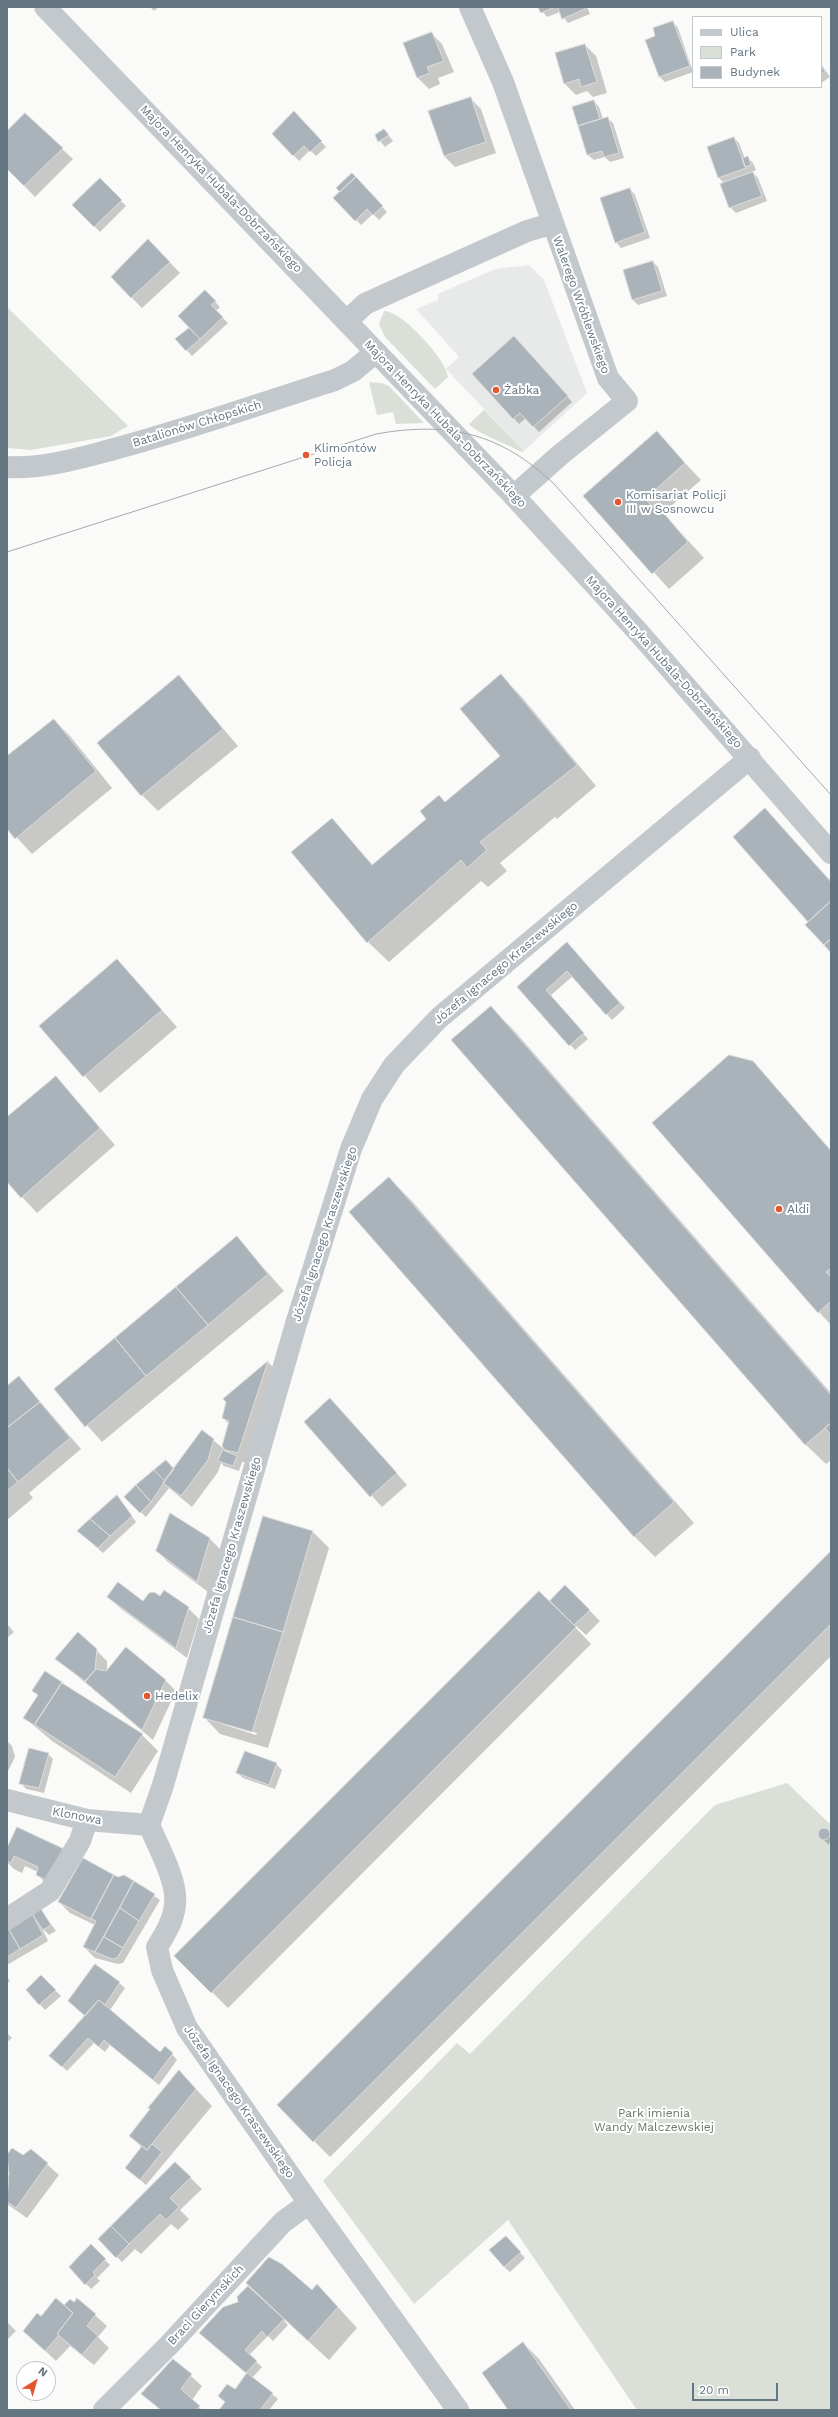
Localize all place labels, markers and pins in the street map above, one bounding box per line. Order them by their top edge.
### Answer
place label: Żabka [504,383,539,397]
marker: Żabka [491,385,501,395]
place label: Klimontów Policja [314,441,377,469]
marker: Klimontów Policja [301,450,311,460]
place label: Komisariat Policji III w Sosnowcu [626,488,726,516]
marker: Komisariat Policji III w Sosnowcu [613,497,623,507]
place label: Aldi [787,1202,809,1216]
marker: Aldi [774,1204,784,1214]
place label: Hedelix [155,1689,198,1703]
marker: Hedelix [142,1691,152,1701]

